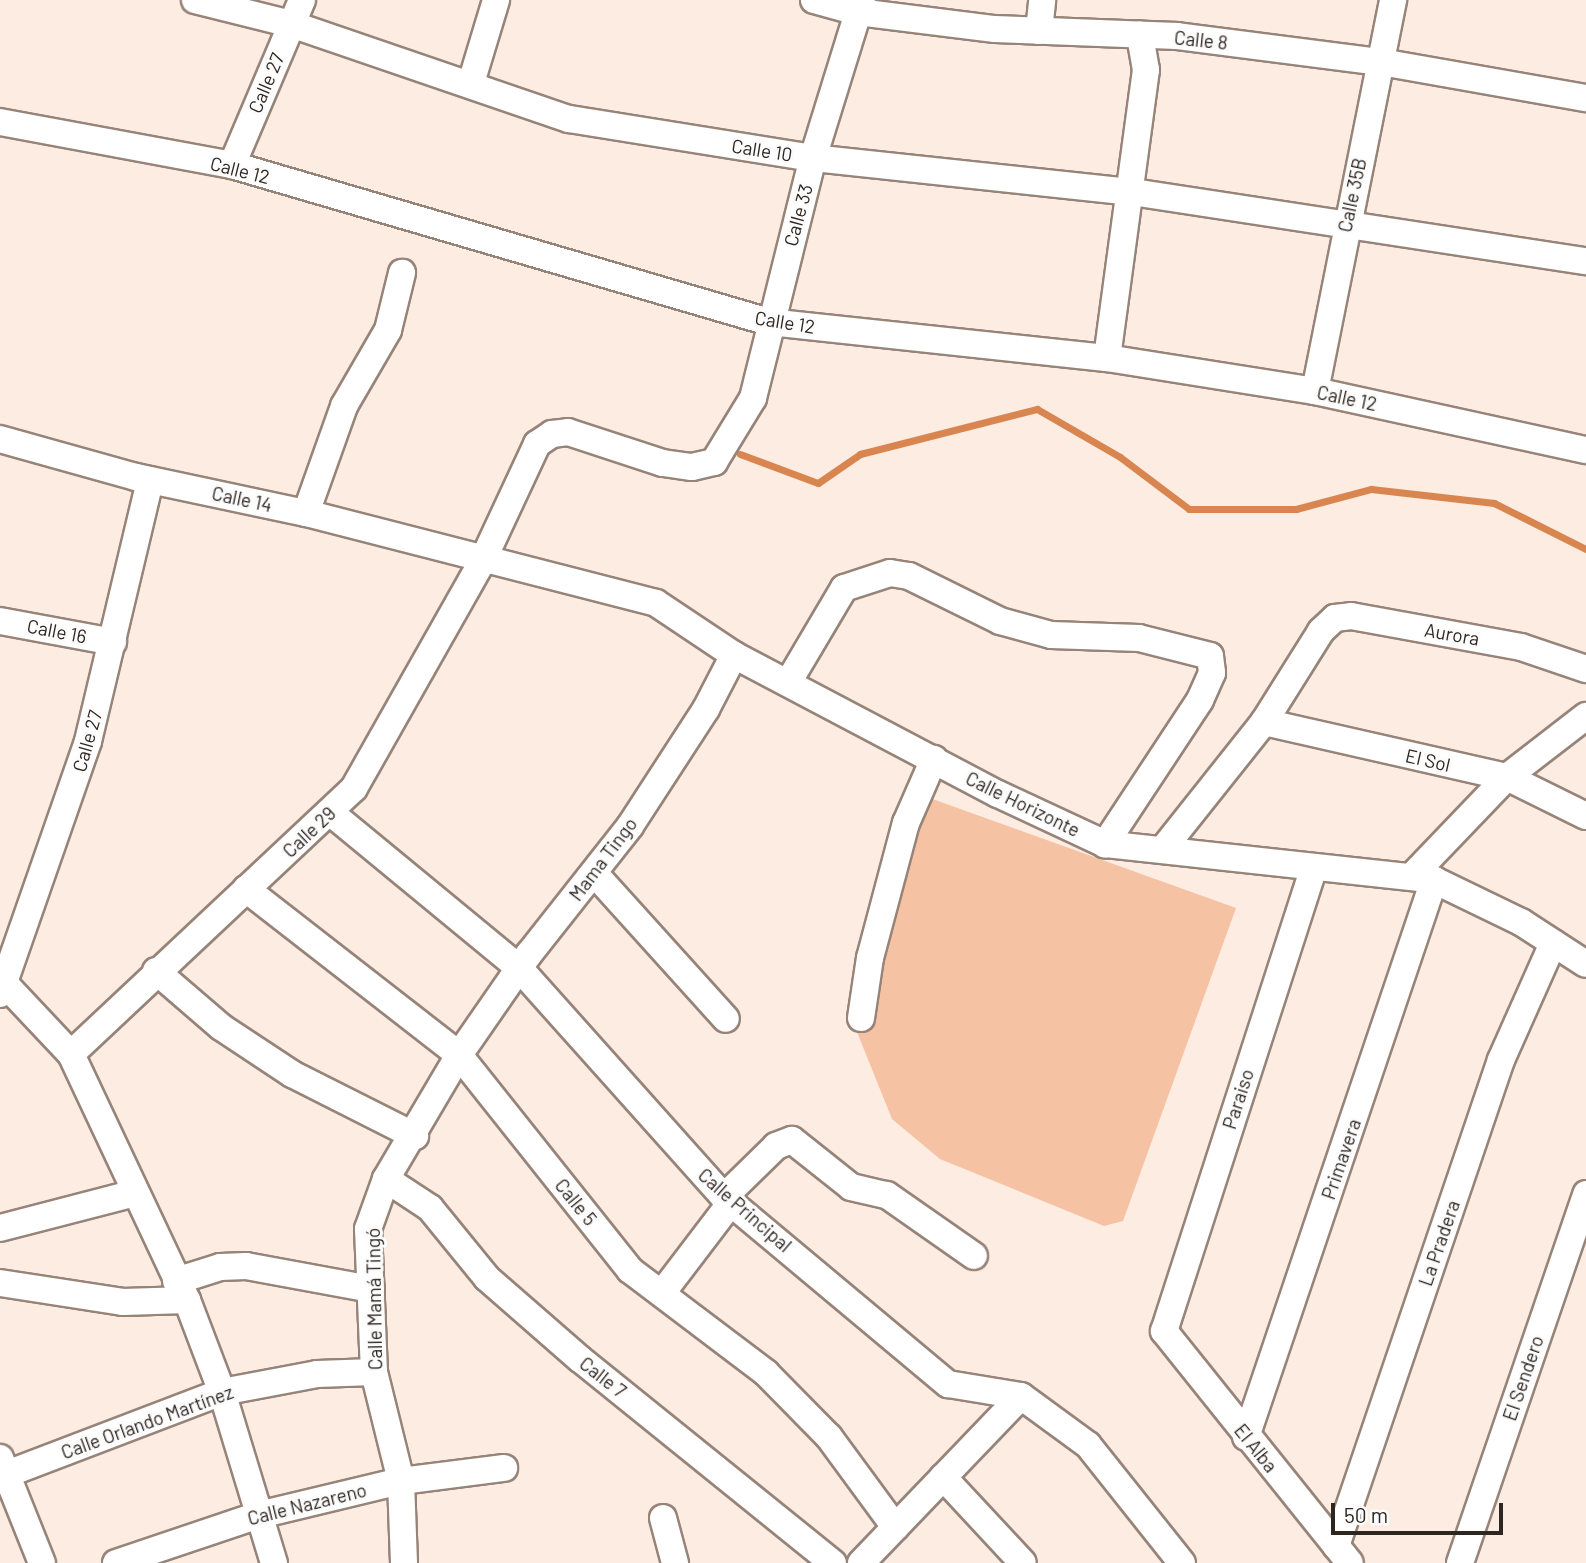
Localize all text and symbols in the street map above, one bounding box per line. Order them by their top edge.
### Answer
street label: Calle 8 [1173,26,1229,54]
street label: Calle 27 [243,50,289,116]
street label: Calle 10 [730,134,794,166]
street label: Calle 12 [208,152,272,188]
street label: Calle 35B [1333,156,1371,234]
street label: Calle 33 [779,181,817,249]
street label: Calle 12 [753,306,817,338]
street label: Calle 12 [1315,381,1379,415]
street label: Calle 14 [210,482,274,516]
street label: Calle 16 [25,614,89,648]
street label: Aurora [1423,618,1481,650]
street label: Calle 27 [67,708,107,774]
street label: El Sol [1403,744,1453,776]
street label: Calle Horizonte [962,767,1084,841]
street label: Calle 29 [278,802,340,862]
street label: Mama Tingo [564,813,642,905]
street label: Paraiso [1218,1066,1258,1132]
street label: Primavera [1317,1116,1365,1202]
street label: Calle Principal [694,1163,796,1257]
street label: Calle 5 [550,1174,602,1230]
street label: La Pradera [1414,1197,1464,1289]
street label: Calle Mamá Tingó [361,1228,387,1370]
street label: El Sendero [1498,1332,1548,1424]
street label: Calle 7 [575,1352,631,1402]
street label: Calle Orlando Martínez [58,1380,236,1464]
street label: El Alba [1230,1419,1282,1477]
street label: Calle Nazareno [245,1478,369,1530]
scale bar [1334,1490,1506,1534]
text: 50 m [1344,1502,1388,1527]

